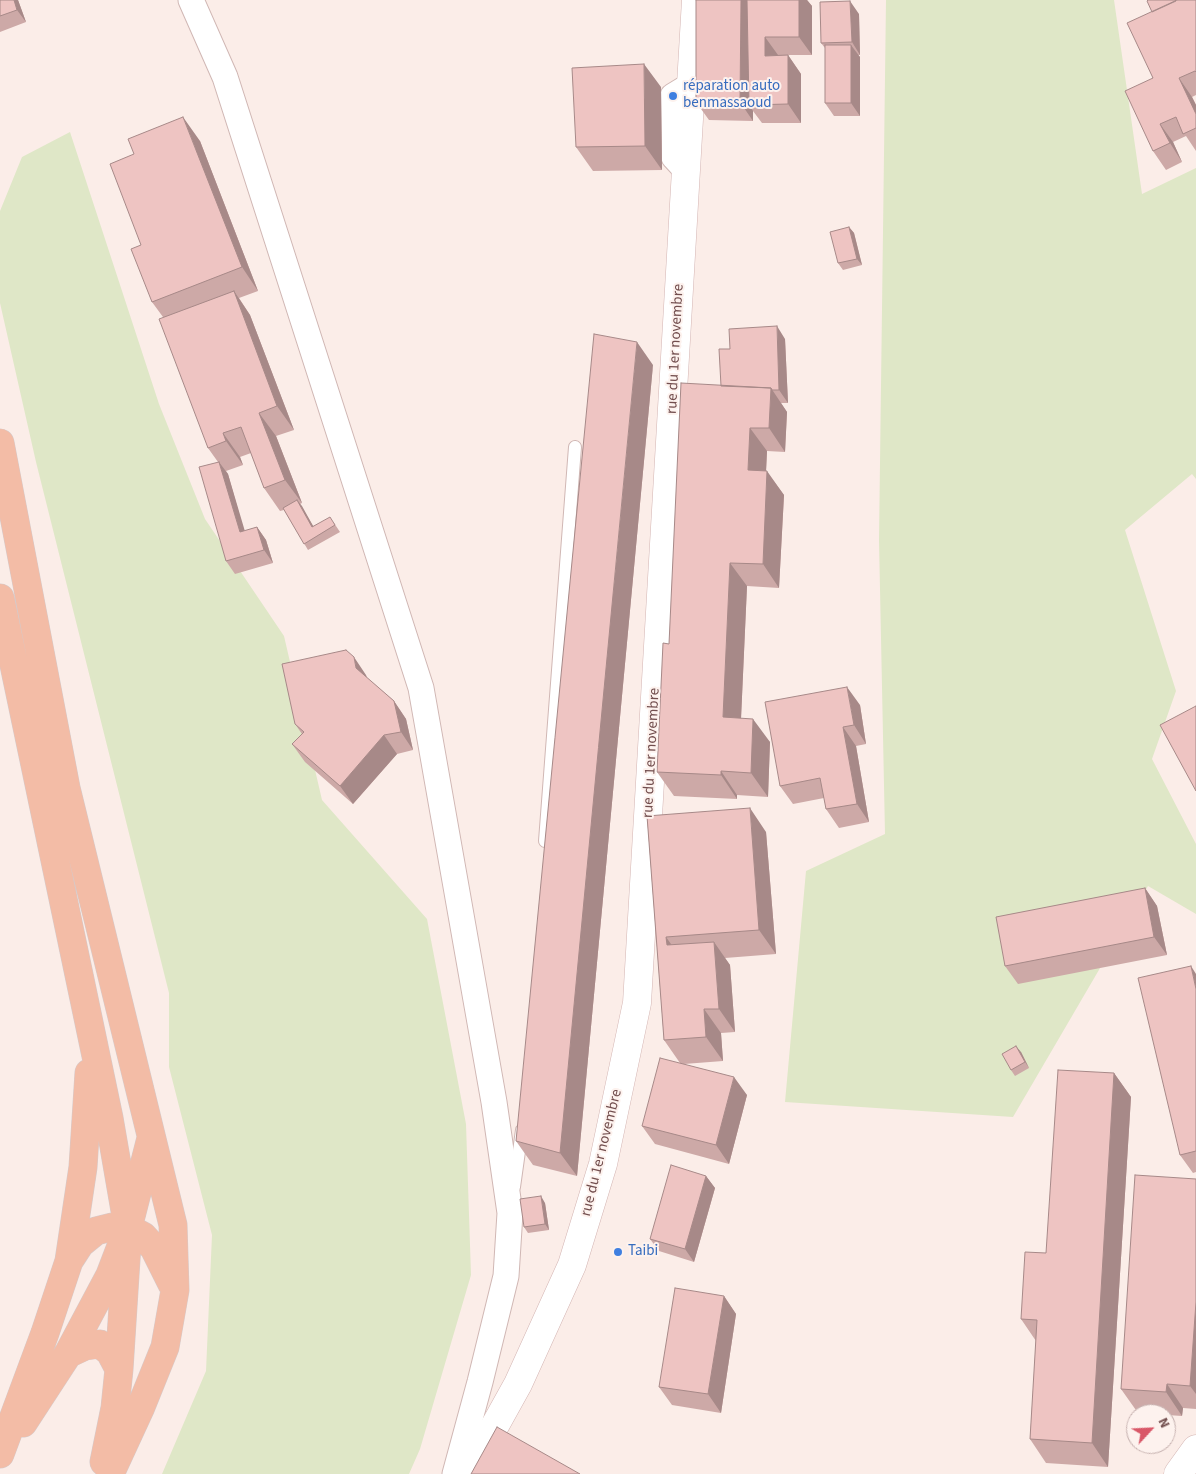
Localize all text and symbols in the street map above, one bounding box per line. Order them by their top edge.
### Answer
place label: réparation auto benmassaoud [683,78,780,113]
marker: réparation auto benmassaoud [667,90,679,102]
street label: rue du 1er novembre [664,283,688,415]
street label: rue du 1er novembre [640,687,664,819]
street label: rue du 1er novembre [578,1088,626,1218]
place label: Taibi [628,1243,658,1261]
marker: Taibi [612,1246,624,1258]
north arrow [1126,1404,1176,1454]
text: N [1153,1415,1175,1432]

